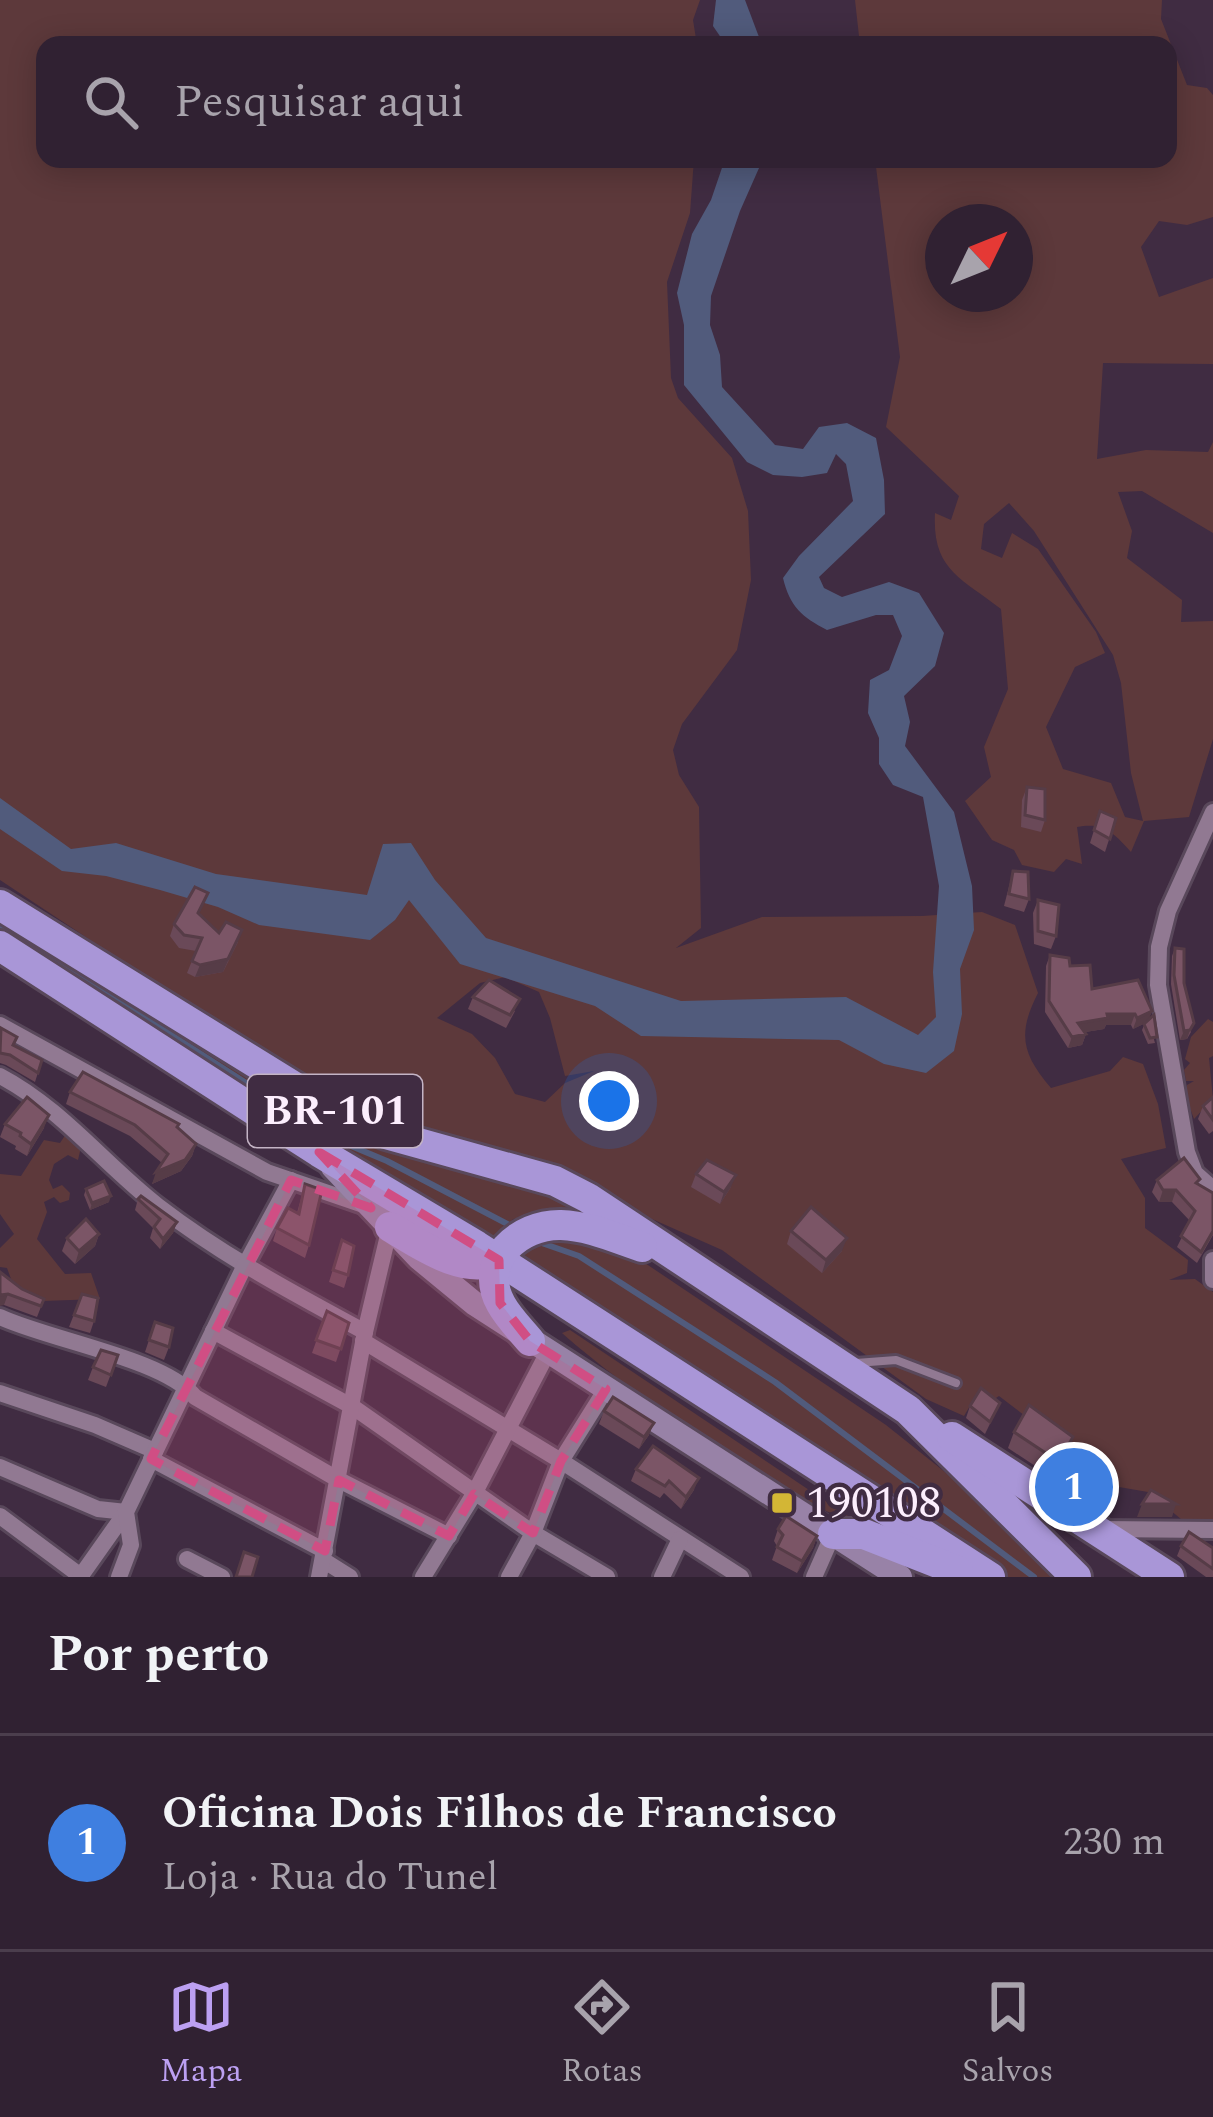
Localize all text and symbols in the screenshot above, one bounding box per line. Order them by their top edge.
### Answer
search box [36,36,1177,168]
text: Pesquisar aqui [174,68,464,137]
icon: search [78,69,144,135]
north arrow [925,204,1033,312]
your location [579,1071,639,1131]
road number: BR-101 [248,1075,422,1147]
pin: 1 [1035,1442,1113,1532]
place label: 190108 [806,1469,941,1538]
marker: 190108 [769,1490,795,1516]
text: Por perto [48,1616,270,1694]
text: Oficina Dois Filhos de Francisco [162,1779,837,1848]
text: 1 [76,1813,98,1872]
text: 230 m [1063,1813,1165,1872]
text: Loja · Rua do Tunel [162,1848,498,1907]
tab: Mapa [159,1974,242,2096]
tab: Rotas [561,1974,643,2096]
tab: Salvos [962,1974,1054,2096]

